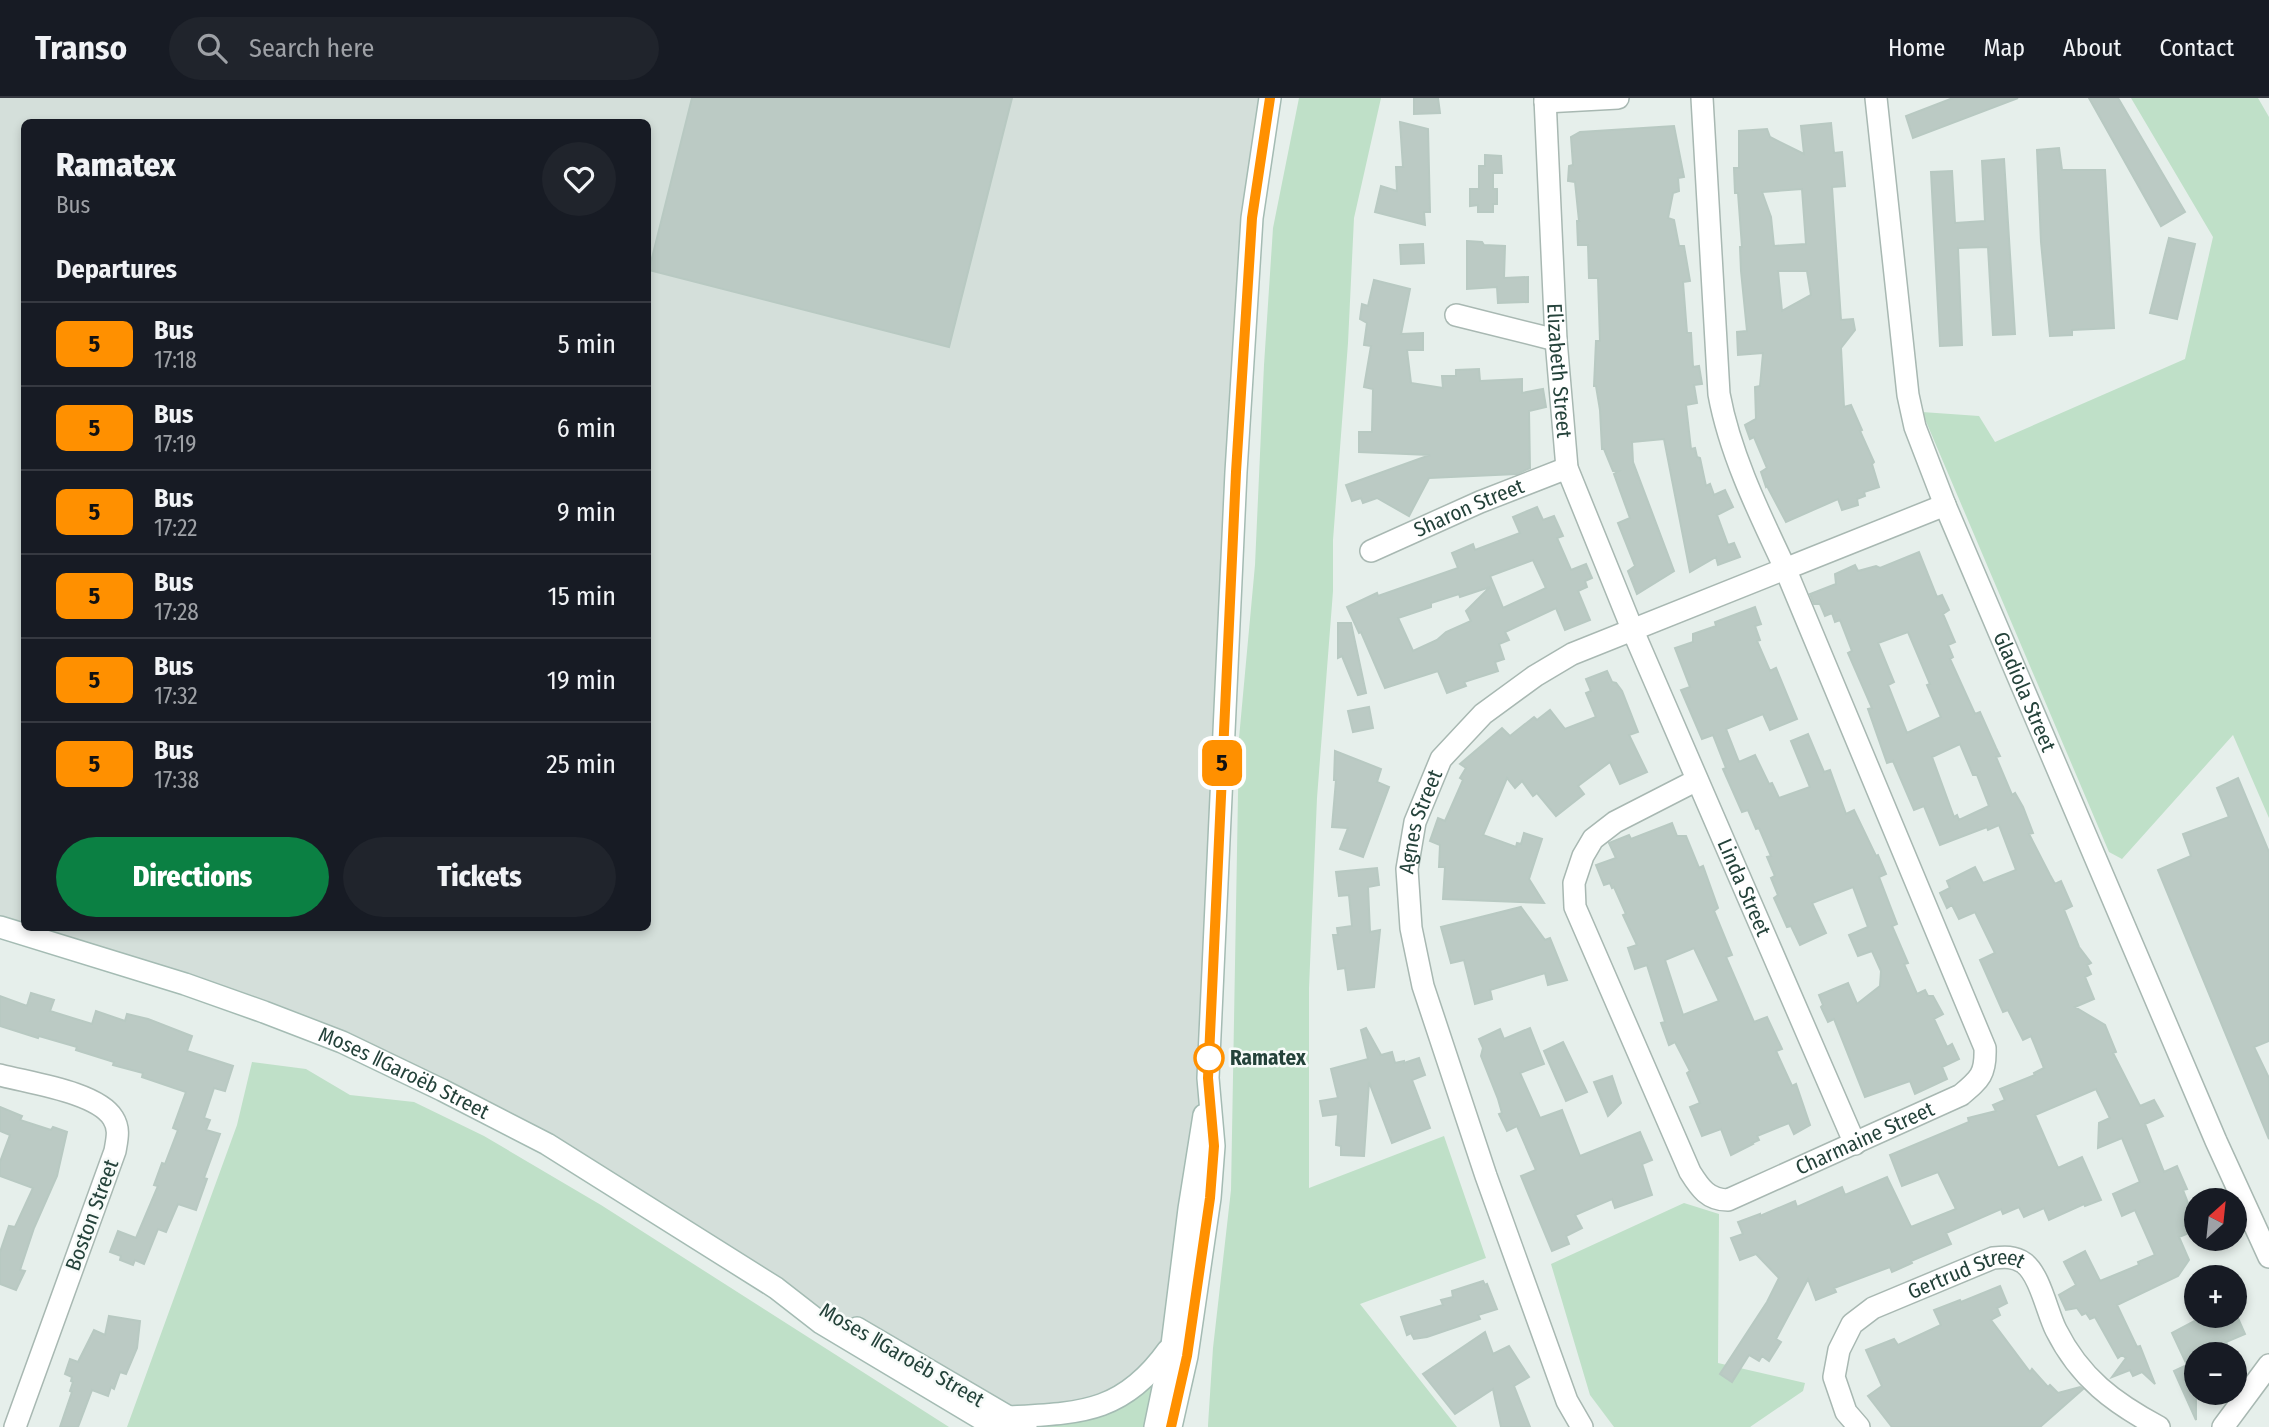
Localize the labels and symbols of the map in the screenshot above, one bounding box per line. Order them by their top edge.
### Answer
street label: Elizabeth Street [1541,303,1577,439]
street label: Sharon Street [1410,473,1528,543]
street label: Gladiola Street [1988,628,2062,756]
line badge: 5 [1199,740,1245,786]
street label: Agnes Street [1393,766,1448,876]
street label: Linda Street [1711,835,1777,940]
street label: Moses ǁGaroëb Street [315,1021,494,1125]
marker: Ramatex [1194,1043,1224,1073]
place label: Ramatex [1230,1045,1307,1071]
street label: Charmaine Street [1792,1096,1938,1181]
street label: Boston Street [60,1156,124,1274]
north arrow [2184,1188,2247,1251]
street label: Gertrud Street [1904,1244,2030,1305]
street label: Moses ǁGaroëb Street [815,1297,989,1413]

